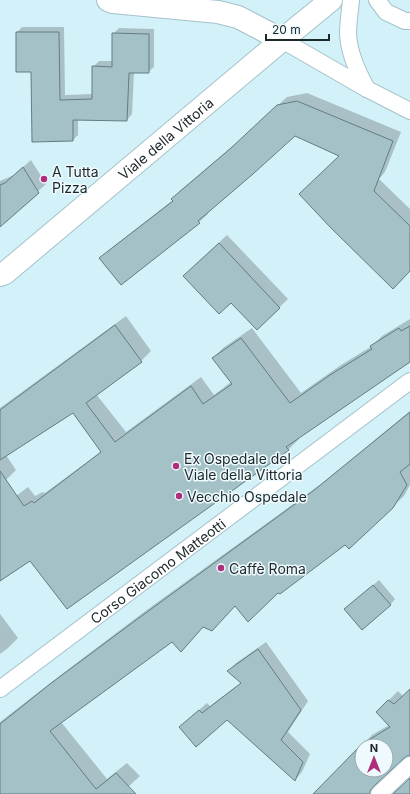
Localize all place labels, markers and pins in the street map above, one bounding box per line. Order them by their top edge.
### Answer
place label: A Tutta Pizza [52,163,99,196]
marker: A Tutta Pizza [39,174,49,184]
place label: Ex Ospedale del Viale della Vittoria [184,450,303,483]
marker: Ex Ospedale del Viale della Vittoria [171,461,181,471]
place label: Vecchio Ospedale [187,488,307,505]
marker: Vecchio Ospedale [174,491,184,501]
place label: Caffè Roma [229,560,306,577]
marker: Caffè Roma [216,563,226,573]

